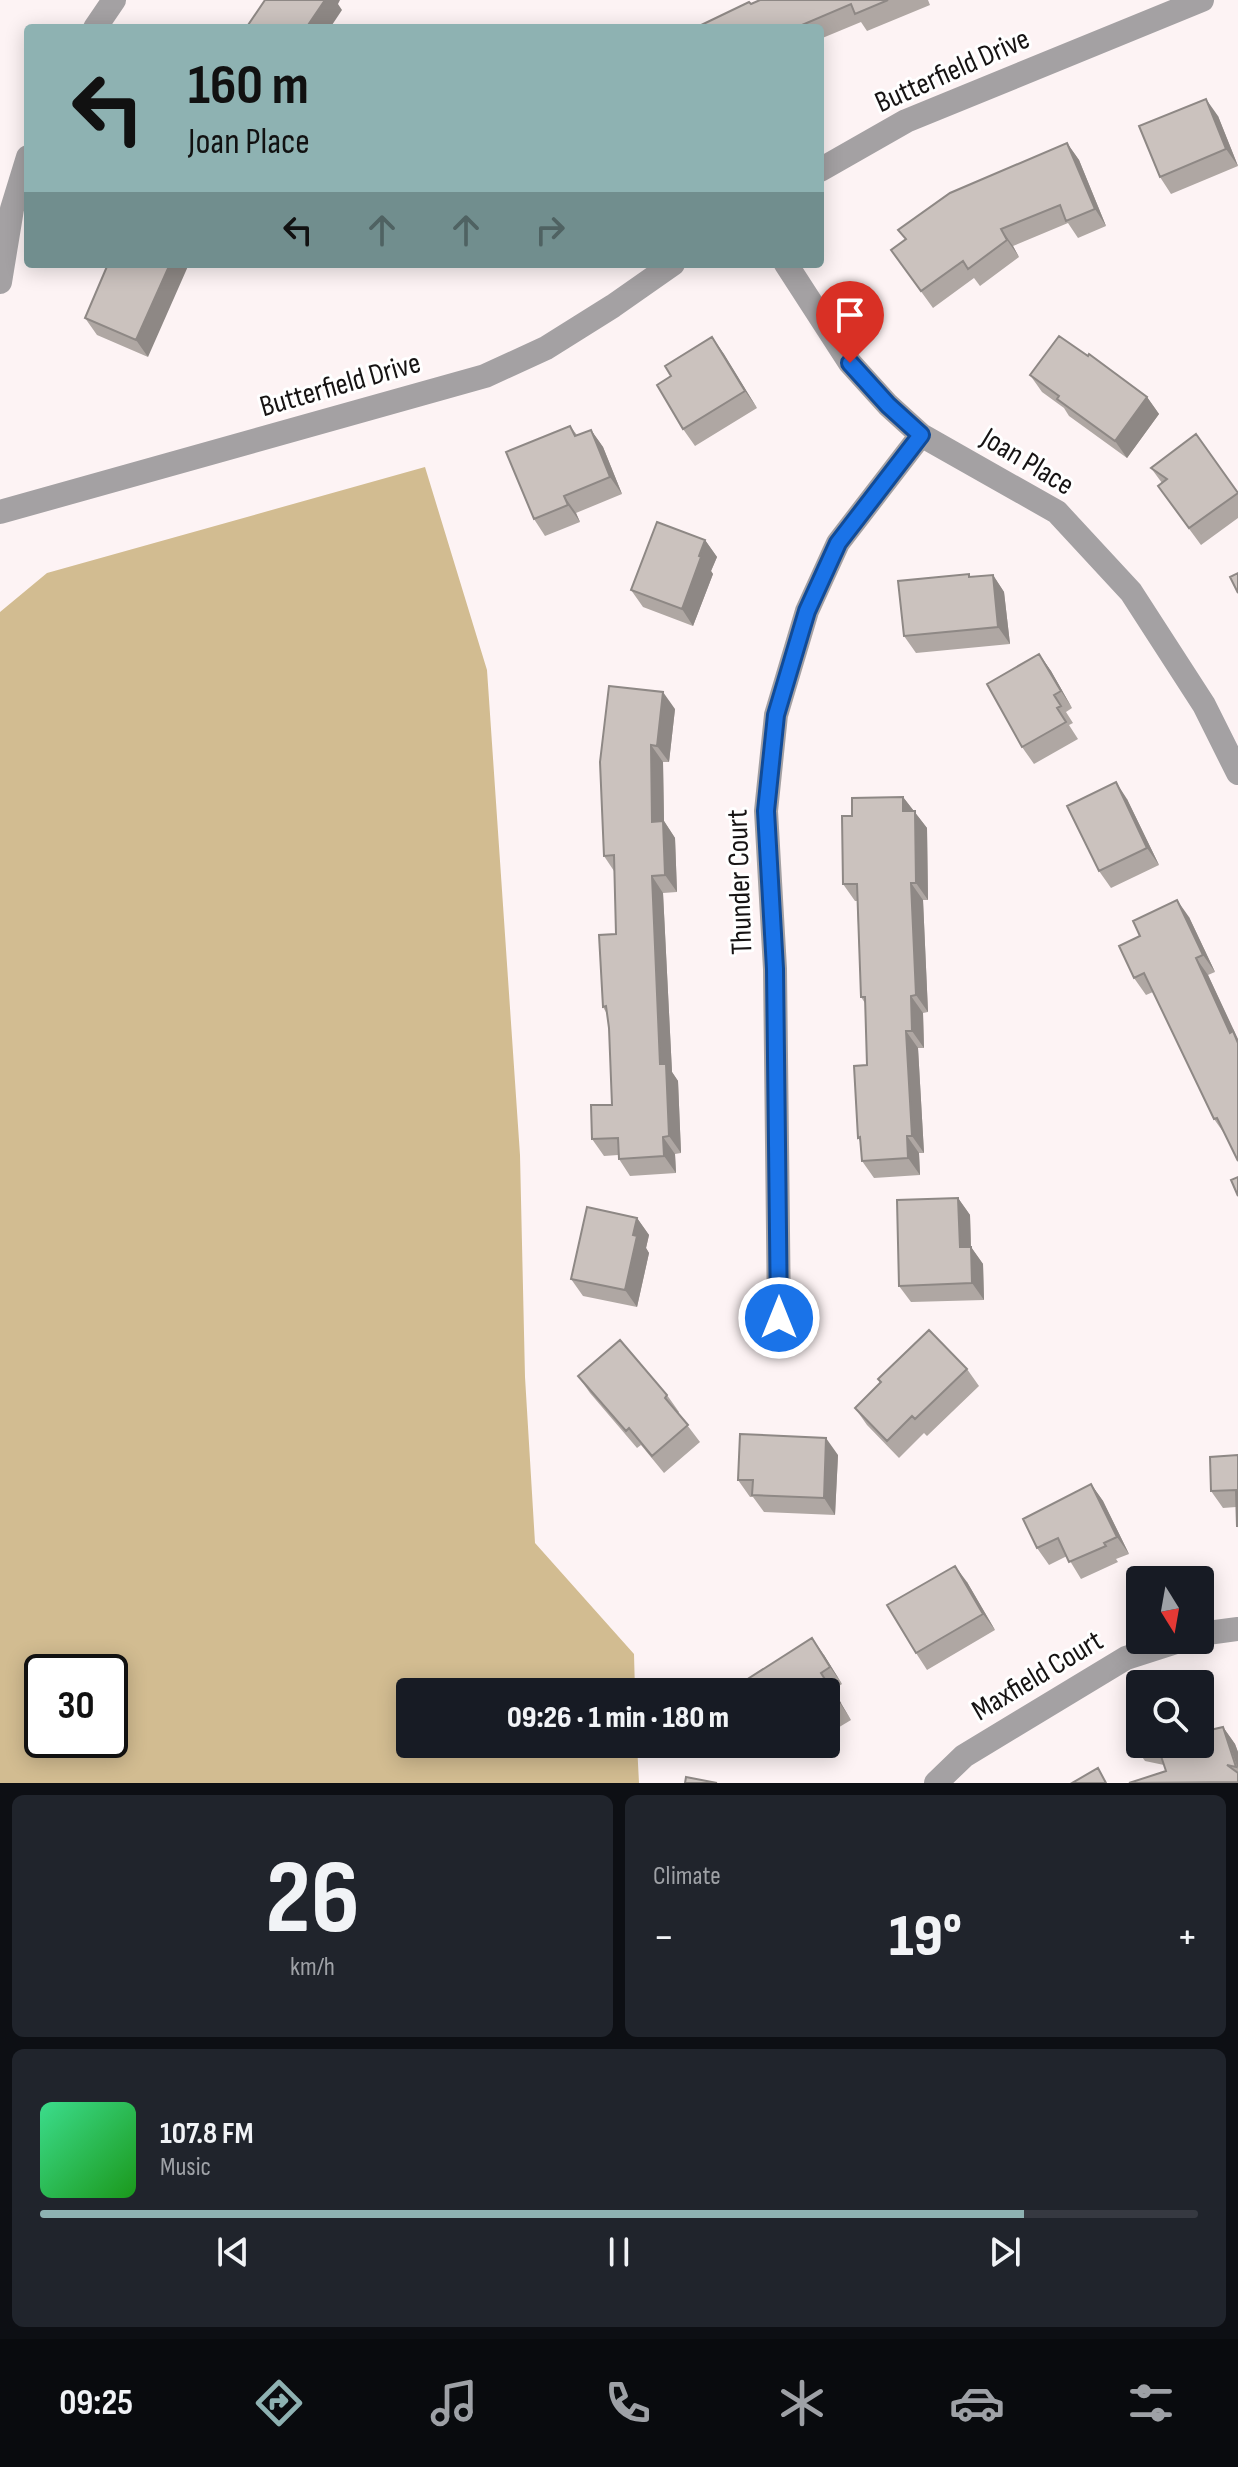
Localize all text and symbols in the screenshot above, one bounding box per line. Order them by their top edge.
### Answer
street label: Butterfield Drive [870,21,1035,121]
text: 160 m [188,53,309,120]
icon: left [56,56,160,160]
text: Joan Place [188,121,310,164]
icon: left [276,208,320,252]
icon: ahead [360,208,404,252]
icon: ahead [444,208,488,252]
icon: right [528,208,572,252]
pin [816,281,884,363]
icon: arrive [828,293,872,337]
street label: Butterfield Drive [256,345,425,425]
street label: Joan Place [974,420,1080,503]
street label: Thunder Court [719,809,761,955]
position arrow [737,1276,821,1360]
north arrow [1126,1566,1214,1654]
map controls [1126,1566,1214,1758]
street label: Maxfield Court [966,1623,1109,1729]
speed limit sign: 30 [24,1654,128,1758]
button: search [1126,1670,1214,1758]
text: 09:26 · 1 min · 180 m [507,1700,729,1736]
text: 26 [265,1837,360,1962]
text: Climate [653,1861,721,1892]
text: 19° [889,1901,962,1973]
text: − [653,1911,675,1964]
text: + [1176,1911,1198,1964]
text: km/h [290,1952,335,1983]
text: 107.8 FM [160,2116,253,2152]
text: Music [160,2152,211,2183]
icon: previous [211,2230,255,2274]
icon: pause [597,2230,641,2274]
icon: next [983,2230,1027,2274]
icon: directions [251,2375,307,2431]
icon: music [426,2375,482,2431]
icon: phone [600,2375,656,2431]
icon: climate [774,2375,830,2431]
icon: car [949,2375,1005,2431]
icon: filters [1123,2375,1179,2431]
text: 09:25 [59,2382,133,2425]

